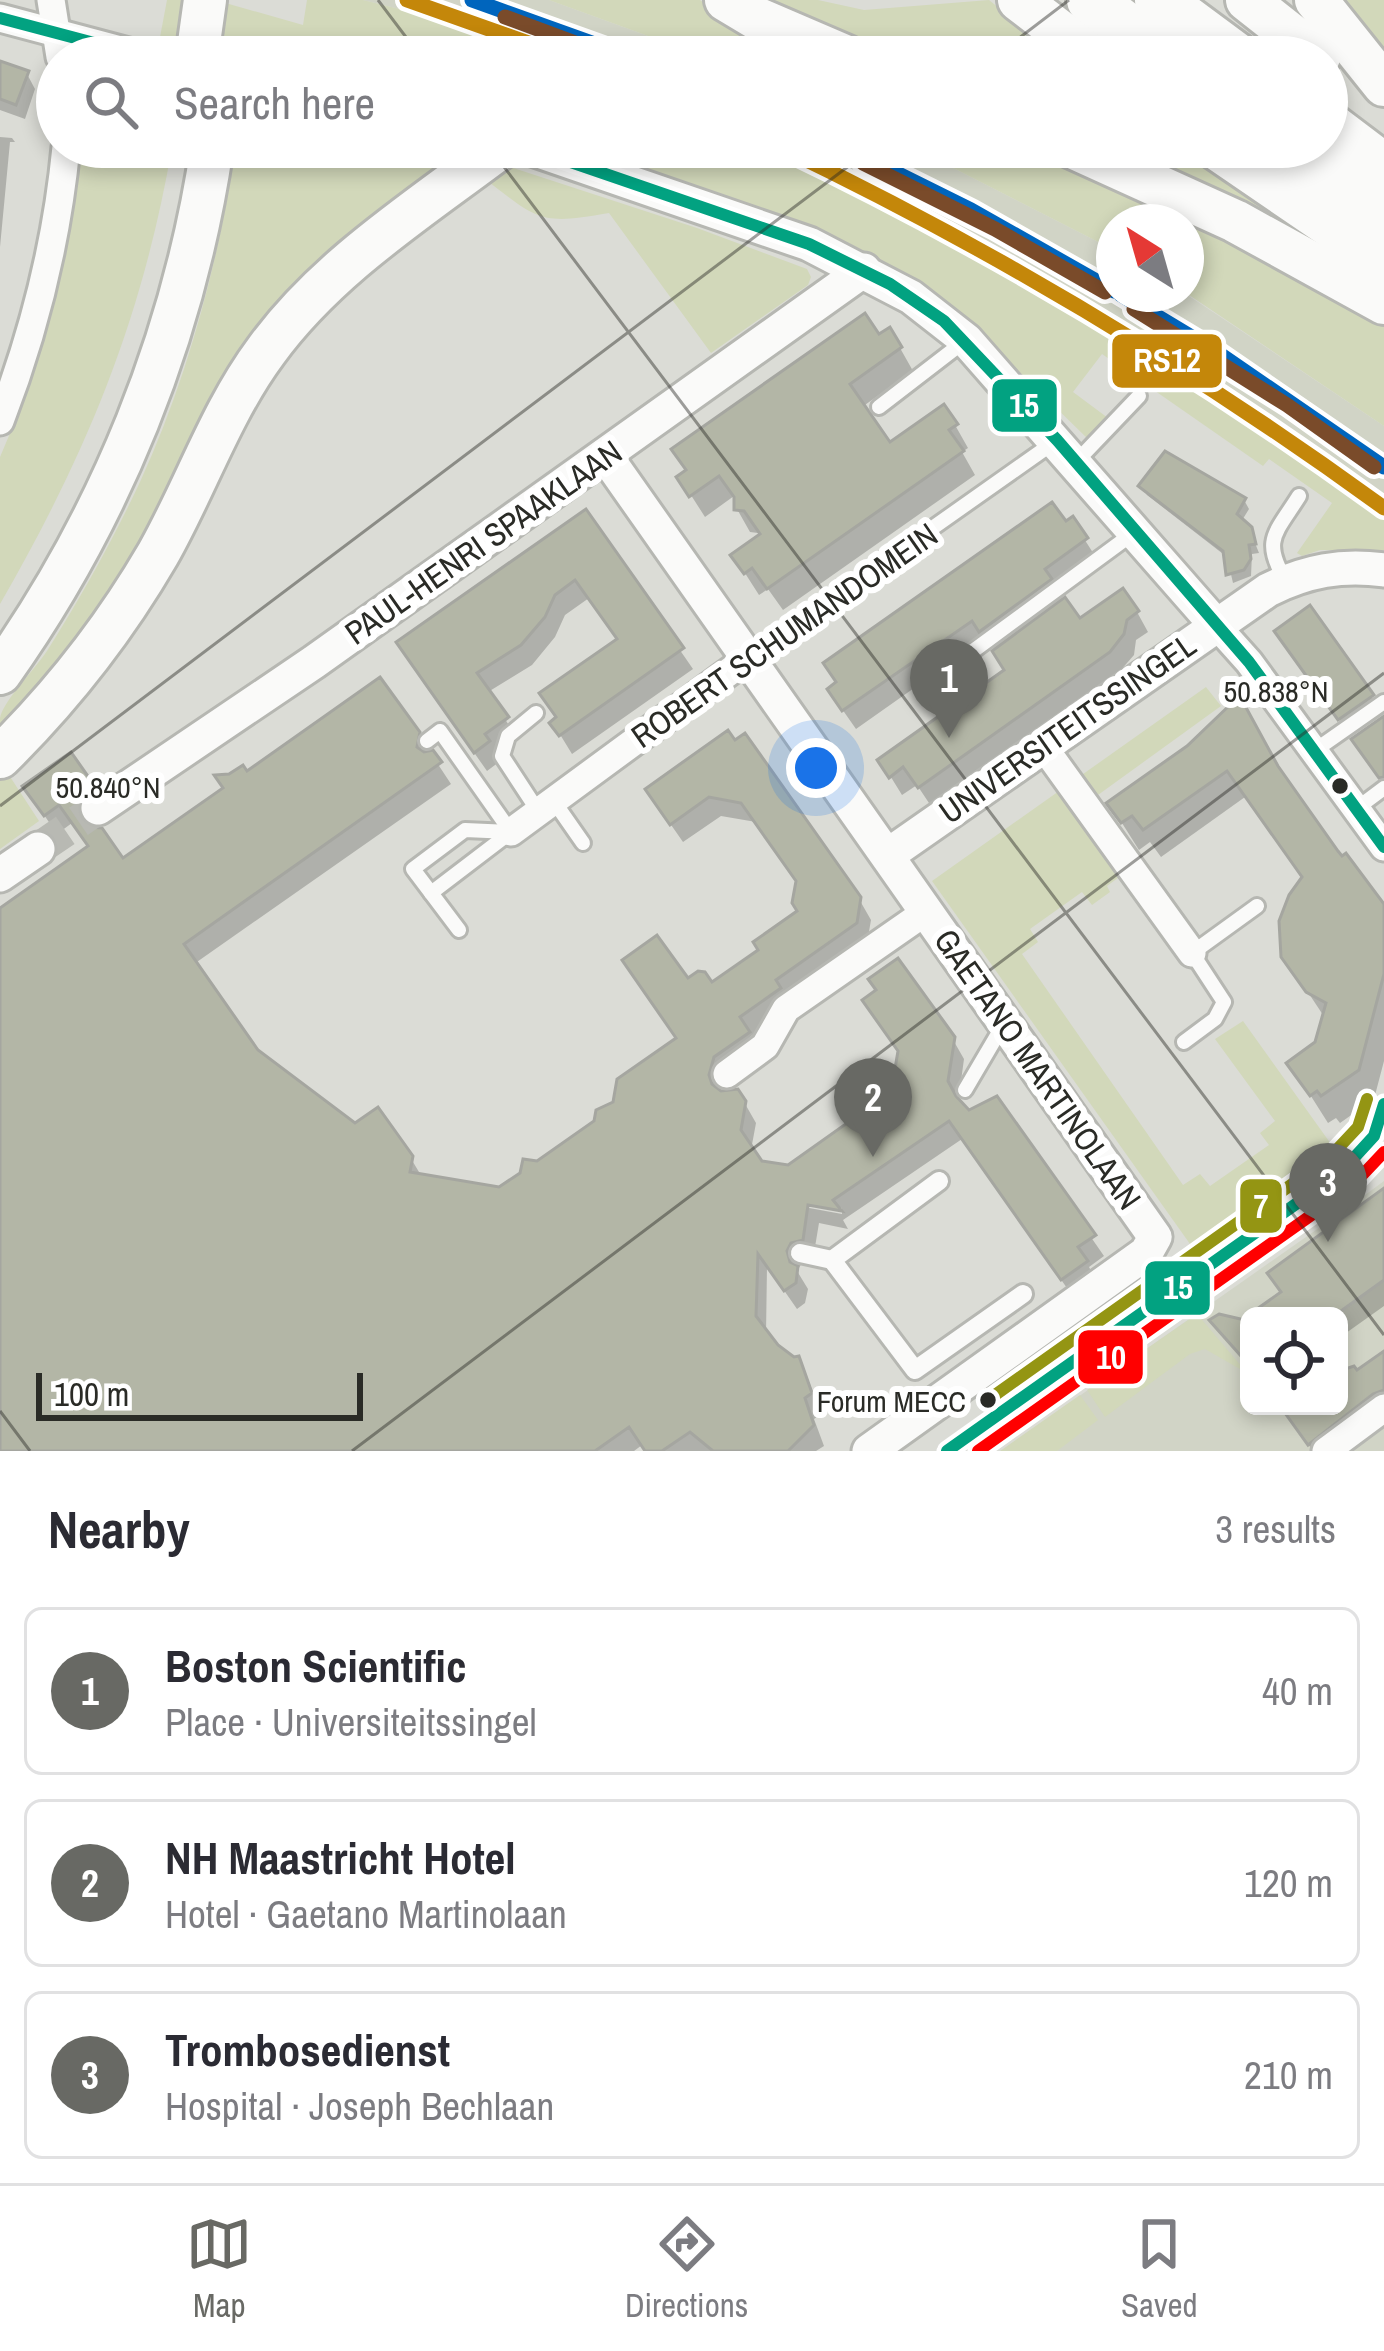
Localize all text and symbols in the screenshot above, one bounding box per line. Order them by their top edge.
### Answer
search box [36,36,1348,168]
icon: search [78,69,144,135]
text: Search here [174,72,375,133]
north arrow [1096,204,1204,312]
line badge: RS12 [1110,332,1224,390]
text: RS12 [1133,338,1201,382]
line badge: 15 [990,377,1059,434]
text: 15 [1009,383,1039,427]
street label: PAUL-HENRI SPAAKLAAN [336,430,630,654]
street label: ROBERT SCHUMANDOMEIN [622,512,946,758]
street label: UNIVERSITEITSSINGEL [930,623,1204,833]
pin: 1 [910,639,988,738]
text: 50.838°N [1224,671,1329,711]
your location [786,738,846,798]
text: 50.840°N [56,767,161,807]
unlabelled marker [1329,775,1351,797]
street label: GAETANO MARTINOLAAN [925,920,1151,1218]
pin: 2 [834,1058,912,1157]
pin: 3 [1289,1143,1367,1242]
line badge: 7 [1238,1177,1284,1235]
text: 7 [1253,1184,1269,1228]
line badge: 15 [1143,1259,1212,1317]
text: 15 [1163,1265,1193,1309]
map controls [1240,1307,1348,1415]
button: locate [1240,1307,1348,1415]
line badge: 10 [1076,1328,1145,1386]
text: 10 [1096,1335,1126,1379]
scale bar [36,1367,363,1420]
text: 100 m [54,1372,129,1416]
place label: Forum MECC [817,1381,966,1421]
marker: Forum MECC [977,1389,999,1411]
text: Nearby [48,1495,190,1564]
text: 3 results [1215,1503,1336,1555]
text: Boston Scientific [165,1635,466,1696]
text: 1 [81,1665,99,1717]
text: 40 m [1262,1665,1333,1717]
text: Place · Universiteitssingel [165,1696,537,1748]
text: NH Maastricht Hotel [165,1827,516,1888]
text: 2 [81,1857,99,1909]
text: 120 m [1244,1857,1333,1909]
text: Hotel · Gaetano Martinolaan [165,1888,567,1940]
text: Trombosedienst [165,2019,450,2080]
text: 3 [81,2049,99,2101]
text: 210 m [1244,2049,1333,2101]
text: Hospital · Joseph Bechlaan [165,2080,554,2132]
tab: Map [186,2211,252,2327]
tab: Directions [625,2211,748,2327]
tab: Saved [1121,2211,1198,2327]

